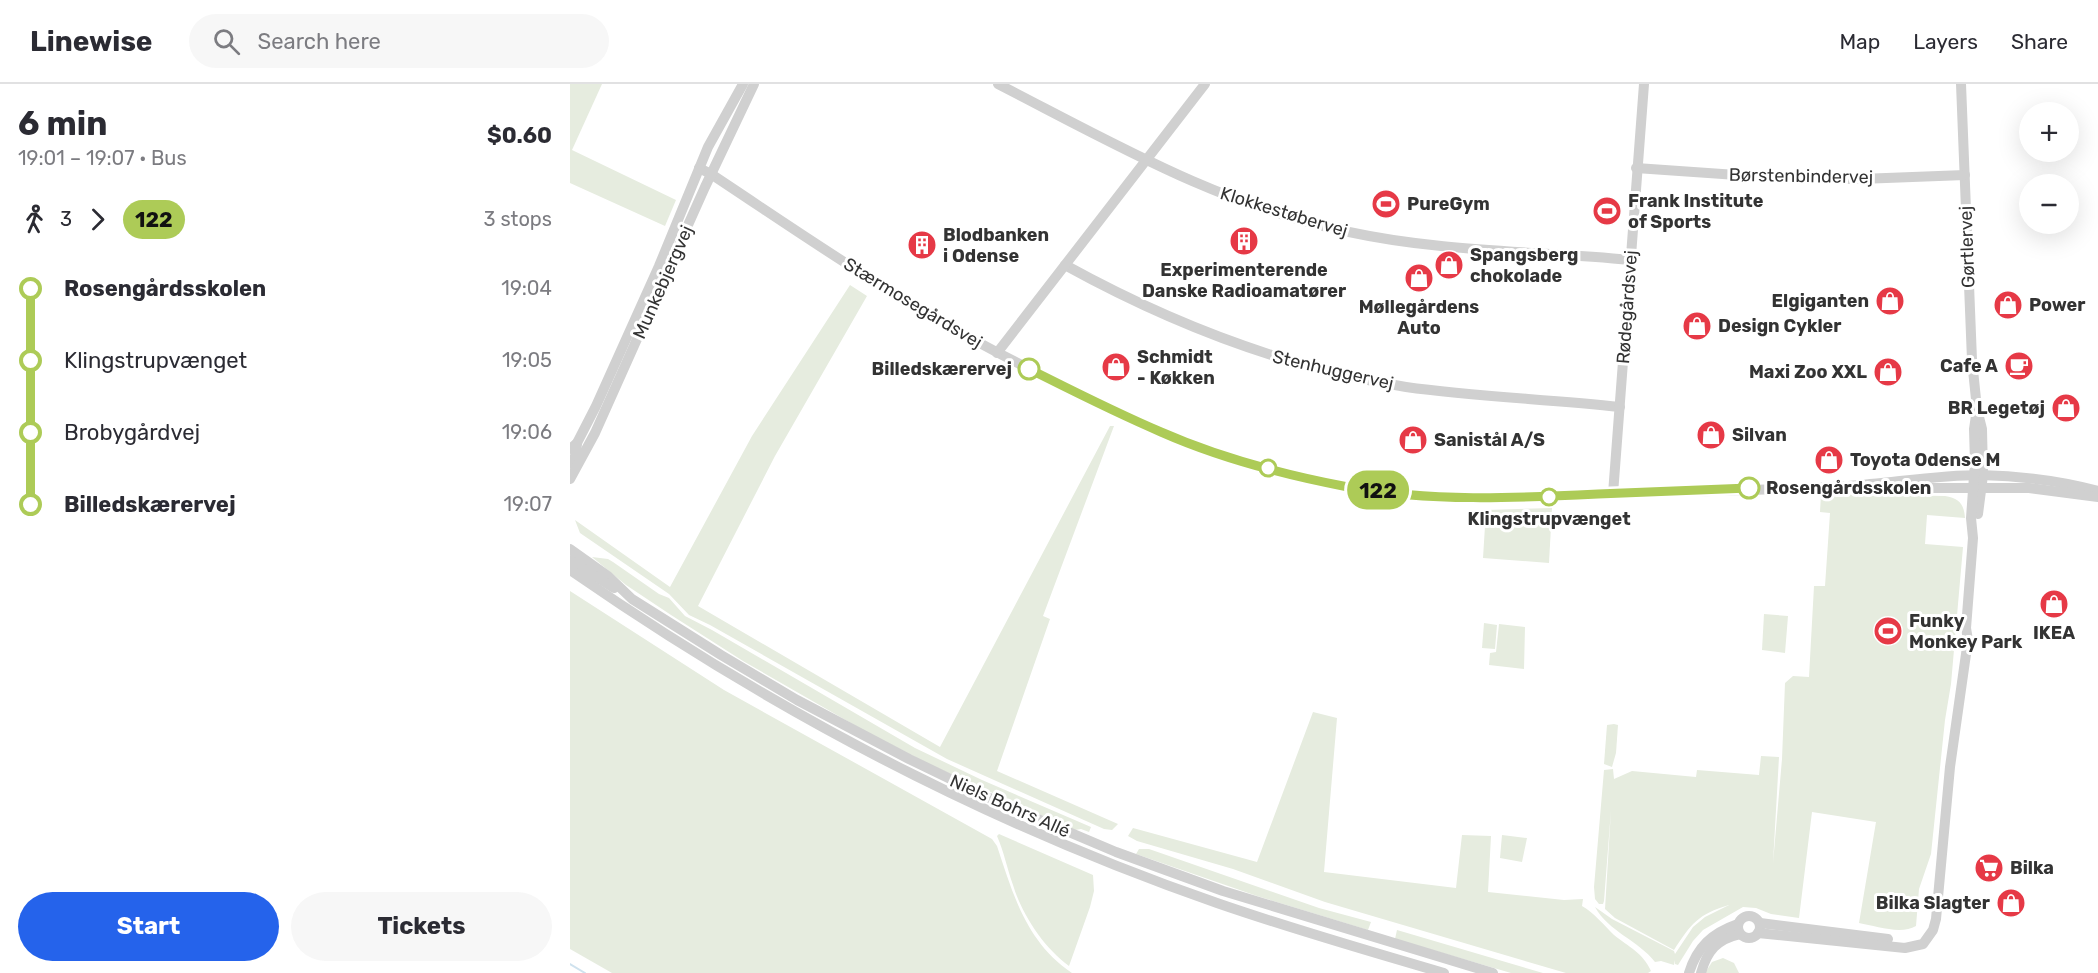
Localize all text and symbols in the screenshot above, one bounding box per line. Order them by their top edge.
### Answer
search box [189,14,609,68]
text: Linewise [30,25,153,58]
icon: search [210,25,243,58]
text: Search here [258,28,381,55]
text: Map [1839,29,1880,54]
text: Layers [1913,29,1978,54]
text: Share [2011,29,2068,54]
map controls [2019,102,2079,234]
button: + [2019,102,2079,162]
text: 6 min [18,104,107,143]
text: $0.60 [487,122,552,149]
text: 19:01 – 19:07 · Bus [18,146,187,170]
street label: Børstenbindervej [1729,164,1873,188]
button: − [2019,174,2079,234]
street label: Klokkestøbervej [1218,182,1350,242]
sports icon: PureGym [1370,188,1402,220]
place label: Frank Institute of Sports [1628,190,1764,233]
place label: PureGym [1407,193,1490,215]
sports icon: Frank Institute of Sports [1591,195,1623,227]
icon: walk [18,203,51,236]
icon: forward [81,203,114,236]
street label: Gørtlervej [1955,206,1979,288]
text: 3 [60,207,72,231]
text: 122 [135,207,173,232]
text: 3 stops [483,207,552,231]
street label: Munkebjergvej [628,222,698,342]
place label: Blodbanken i Odense [943,224,1049,267]
building icon: Experimenterende Danske Radioamatører [1228,225,1260,257]
building icon: Blodbanken i Odense [906,229,938,261]
place label: Spangsberg chokolade [1470,244,1578,287]
shop icon: Spangsberg chokolade [1433,249,1465,281]
street label: Rødegårdsvej [1612,249,1642,365]
street label: Stærmosegårdsvej [840,253,986,353]
place label: Experimenterende Danske Radioamatører [1142,259,1346,302]
shop icon: Møllegårdens Auto [1403,262,1435,294]
text: Rosengårdsskolen [64,275,266,302]
text: 19:04 [501,276,552,300]
shop icon: Elgiganten [1874,285,1906,317]
shop icon: Power [1992,289,2024,321]
place label: Elgiganten [1772,290,1869,312]
place label: Power [2029,294,2085,316]
place label: Møllegårdens Auto [1359,296,1479,339]
shop icon: Design Cykler [1681,310,1713,342]
place label: Design Cykler [1718,315,1841,337]
street label: Stenhuggervej [1270,345,1396,395]
place label: Schmidt - Køkken [1137,346,1215,389]
text: Klingstrupvænget [64,347,247,374]
text: 19:05 [502,348,552,372]
cafe icon: Cafe A [2003,350,2035,382]
shop icon: Schmidt - Køkken [1100,351,1132,383]
place label: Cafe A [1940,355,1998,377]
shop icon: Maxi Zoo XXL [1872,356,1904,388]
place label: Billedskærervej [872,358,1012,380]
marker: Billedskærervej [1018,358,1040,380]
place label: Maxi Zoo XXL [1749,361,1867,383]
shop icon: BR Legetøj [2050,392,2082,424]
place label: BR Legetøj [1948,397,2045,419]
text: Brobygårdvej [64,419,200,446]
shop icon: Silvan [1695,419,1727,451]
text: 19:06 [502,420,552,444]
shop icon: Sanistål A/S [1397,424,1429,456]
place label: Silvan [1732,424,1787,446]
place label: Sanistål A/S [1434,429,1545,451]
shop icon: Toyota Odense M [1813,444,1845,476]
place label: Toyota Odense M [1850,449,2000,471]
unlabelled marker [1259,459,1277,477]
line badge: 122 [1344,470,1412,510]
marker: Rosengårdsskolen [1738,477,1760,499]
place label: Rosengårdsskolen [1766,477,1931,499]
text: 122 [1359,478,1397,503]
marker: Klingstrupvænget [1540,488,1558,506]
text: Billedskærervej [64,491,236,518]
text: 19:07 [504,492,552,516]
place label: Klingstrupvænget [1467,508,1631,530]
shop icon: IKEA [2038,588,2070,620]
place label: Funky Monkey Park [1909,610,2023,653]
sports icon: Funky Monkey Park [1872,615,1904,647]
place label: IKEA [2033,622,2075,644]
street label: Niels Bohrs Allé [947,770,1073,842]
supermarket icon: Bilka [1973,852,2005,884]
place label: Bilka [2010,857,2054,879]
shop icon: Bilka Slagter [1995,887,2027,919]
button: Start [18,892,279,961]
button: Tickets [291,892,552,961]
place label: Bilka Slagter [1876,892,1990,914]

